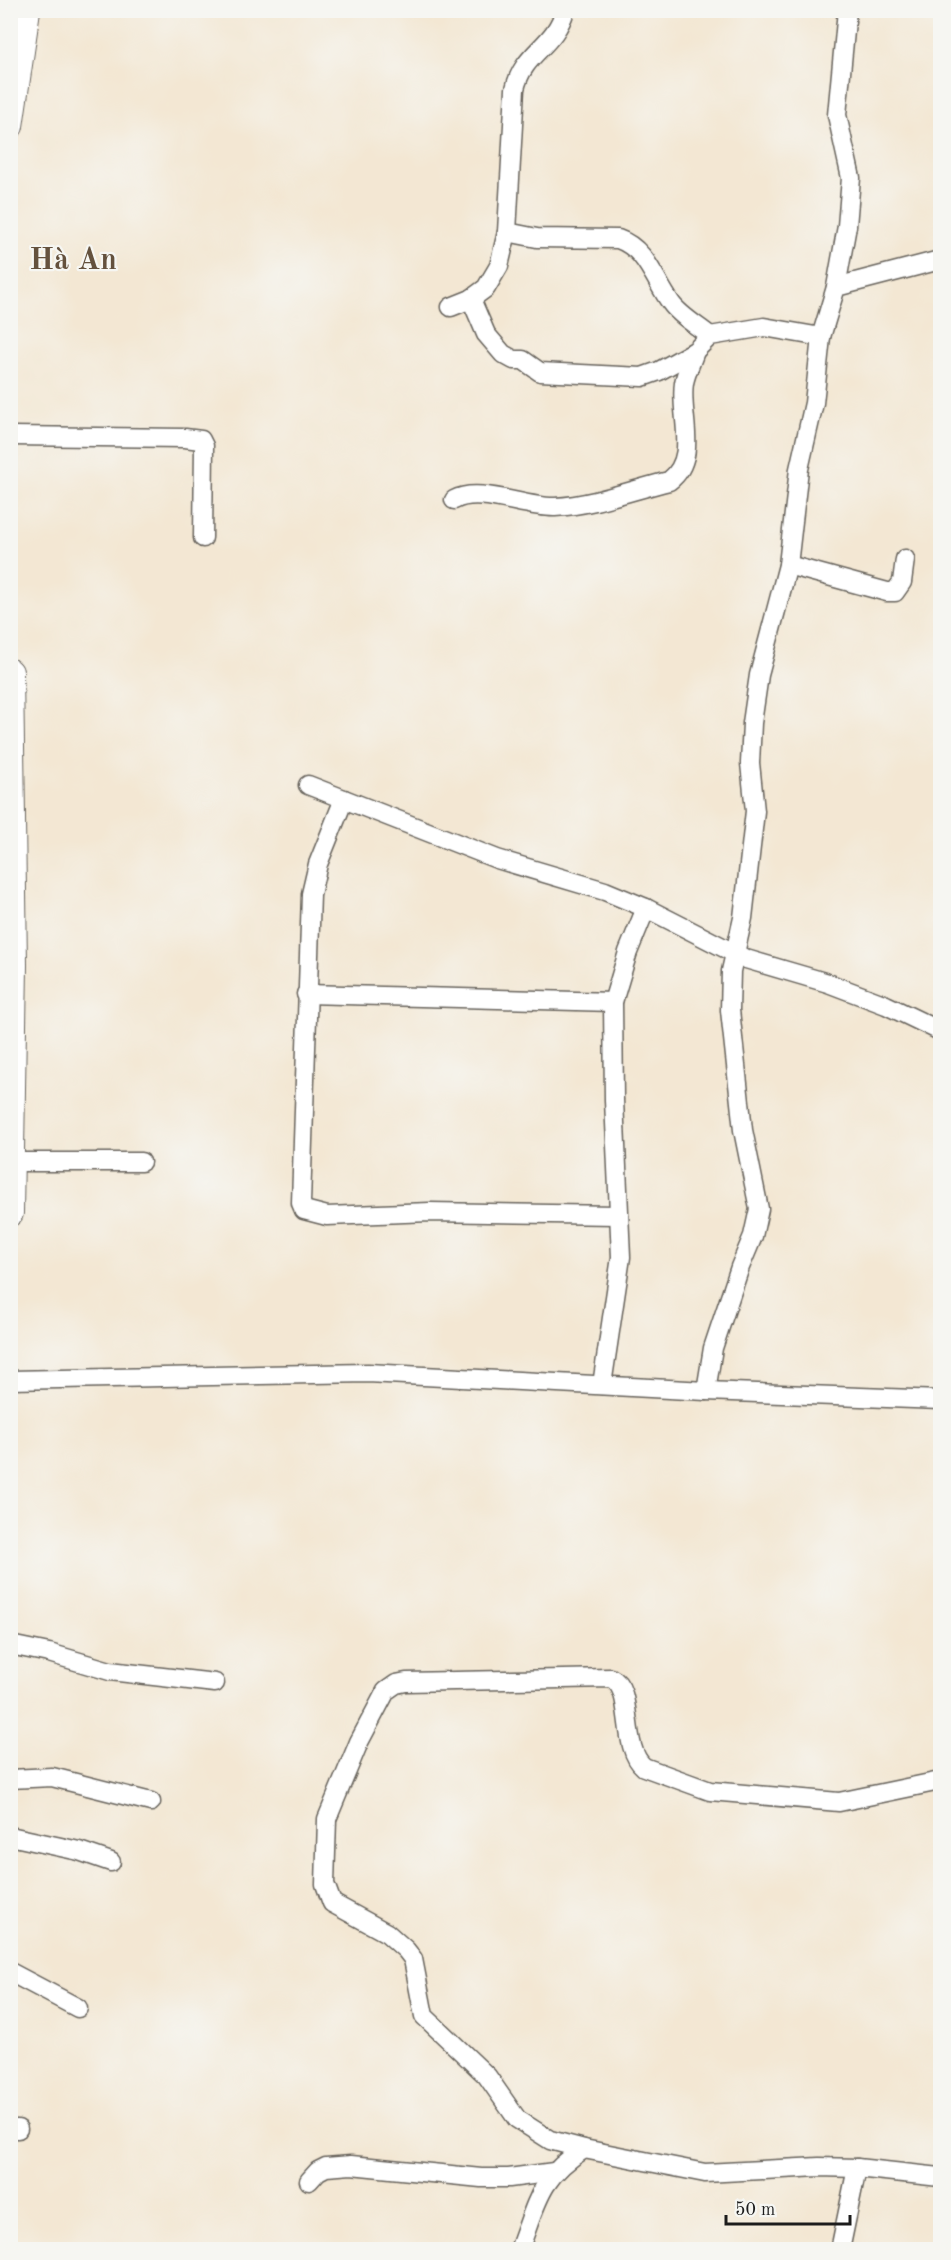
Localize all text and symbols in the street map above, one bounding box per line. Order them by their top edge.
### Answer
district label: Hà An [29,246,117,276]
scale bar [726,2188,850,2226]
text: 50 m [735,2201,775,2219]

